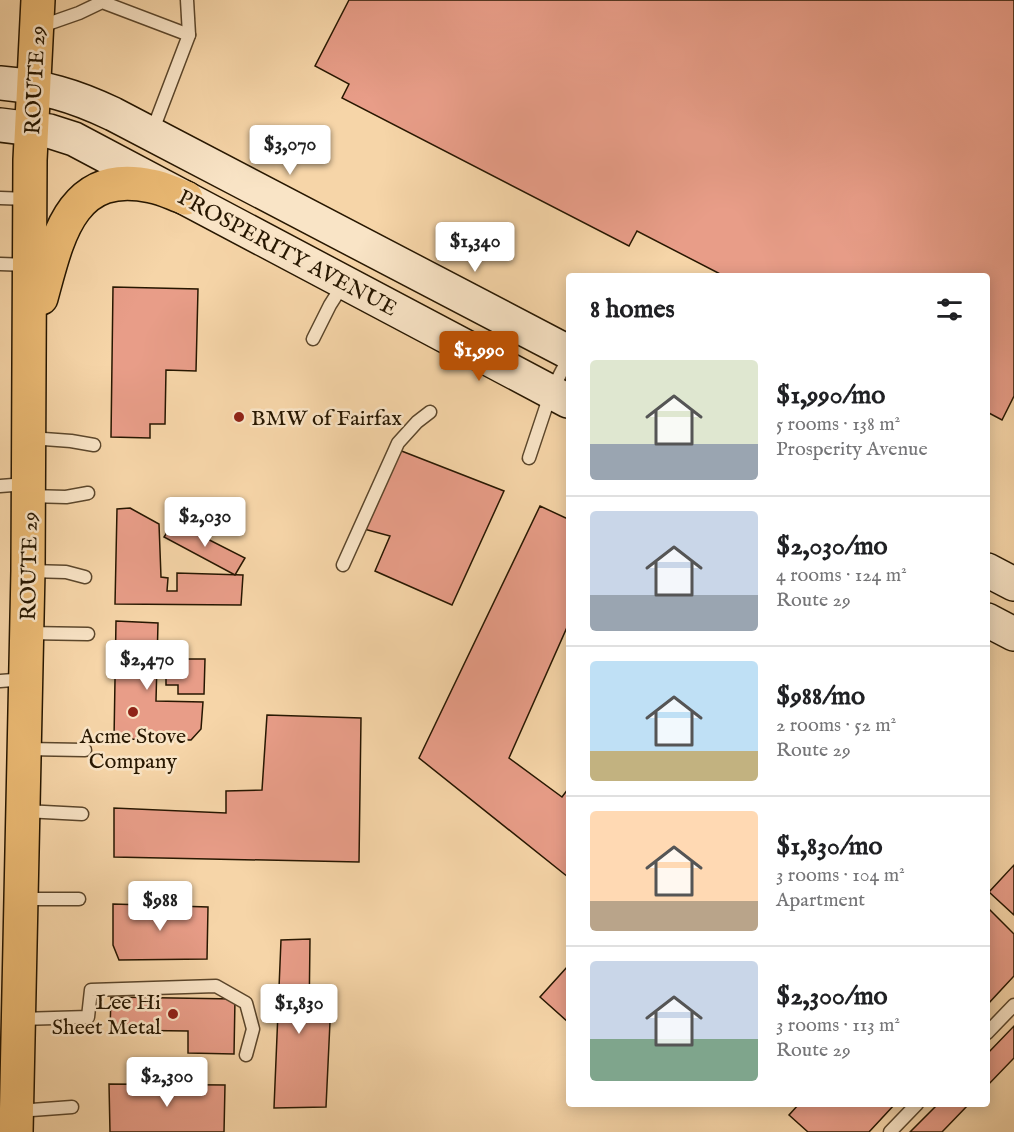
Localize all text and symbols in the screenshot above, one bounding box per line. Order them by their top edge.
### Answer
street label: ROUTE 29 [19,25,53,135]
pin: $3,070 [241,125,339,176]
text: $3,070 [264,132,316,157]
street label: PROSPERITY AVENUE [172,184,402,324]
pin: $1,340 [426,222,524,273]
text: $1,340 [450,229,500,254]
text: 8 homes [590,293,675,326]
icon: filters [933,293,966,326]
pin: $1,990 [430,331,528,382]
text: $1,990 [453,338,505,363]
text: $1,990/mo [776,379,885,412]
icon: home [638,384,710,456]
place label: BMW of Fairfax [251,405,402,433]
marker: BMW of Fairfax [232,410,246,424]
text: 5 rooms · 138 m² [776,412,900,437]
text: Prosperity Avenue [776,437,928,462]
pin: $2,030 [156,497,254,548]
text: $2,030 [179,504,231,529]
street label: ROUTE 29 [15,511,45,621]
text: $2,030/mo [776,530,888,563]
icon: home [638,535,710,607]
text: 4 rooms · 124 m² [776,563,907,588]
text: Route 29 [776,588,851,613]
pin: $2,470 [98,640,196,691]
text: $2,470 [120,647,174,672]
text: $988/mo [776,680,865,713]
icon: home [638,685,710,757]
marker: Acme Stove Company [126,705,140,719]
text: 2 rooms · 52 m² [776,713,896,738]
place label: Acme Stove Company [79,723,186,776]
text: Route 29 [776,738,851,763]
text: $1,830/mo [776,830,883,863]
icon: home [638,835,710,907]
text: 3 rooms · 104 m² [776,863,905,888]
pin: $988 [124,881,196,932]
text: $988 [142,888,178,913]
text: Apartment [776,888,865,913]
text: $2,300/mo [776,980,888,1013]
pin: $1,830 [250,984,348,1035]
icon: home [638,985,710,1057]
place label: Lee Hi Sheet Metal [52,989,161,1042]
text: $1,830 [275,991,323,1016]
marker: Lee Hi Sheet Metal [166,1007,180,1021]
text: 3 rooms · 113 m² [776,1013,900,1038]
text: Route 29 [776,1038,851,1063]
pin: $2,300 [118,1057,216,1108]
text: $2,300 [141,1064,193,1089]

